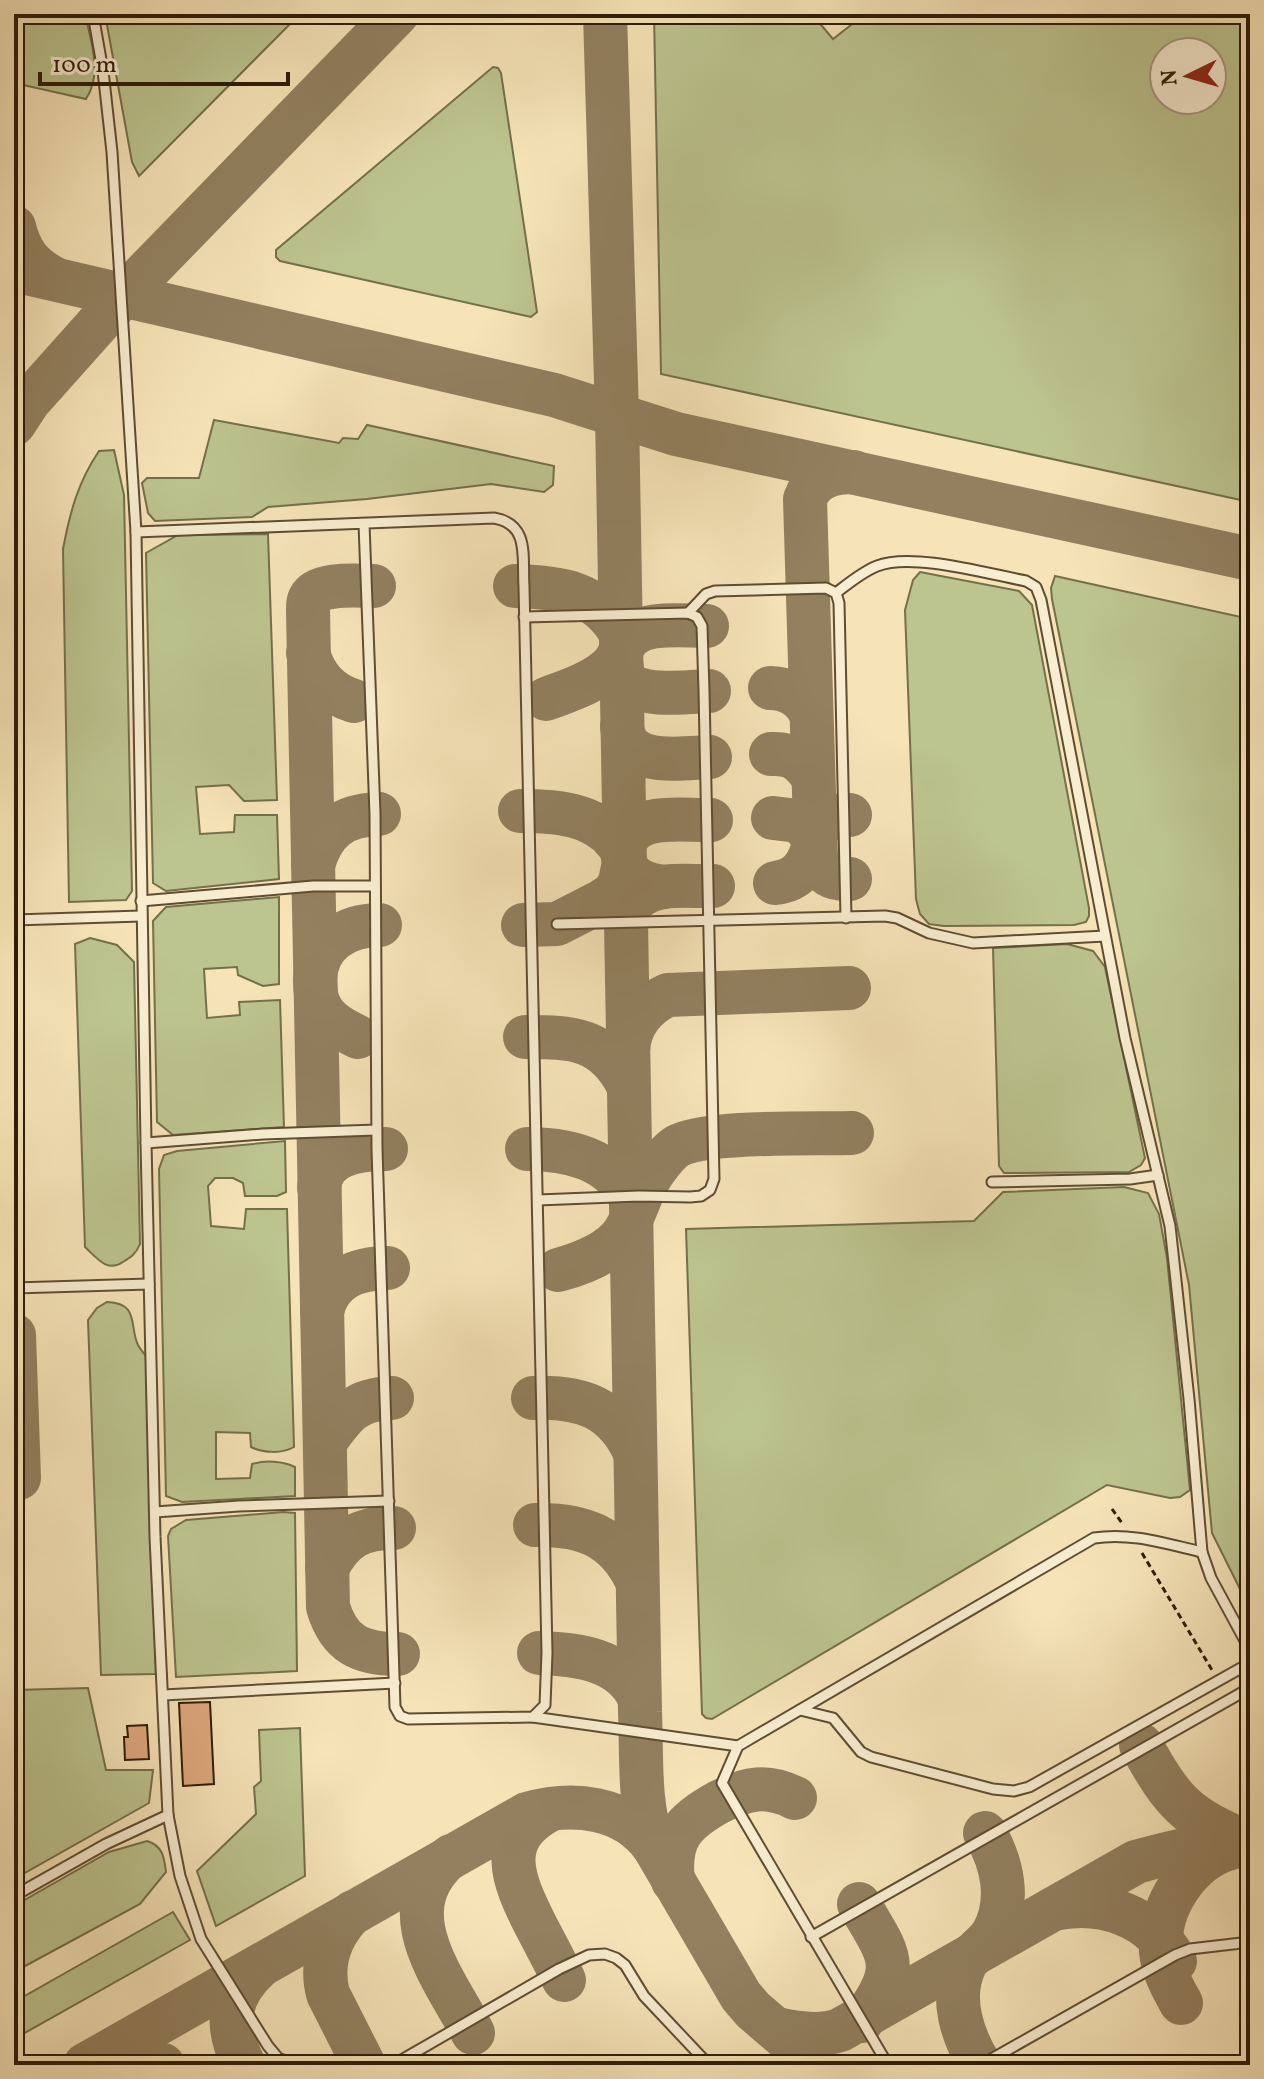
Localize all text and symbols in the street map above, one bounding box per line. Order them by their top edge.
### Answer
scale bar [40,36,288,86]
north arrow [1148,36,1228,116]
text: 100 m [52,49,117,83]
text: N [1154,68,1187,87]

